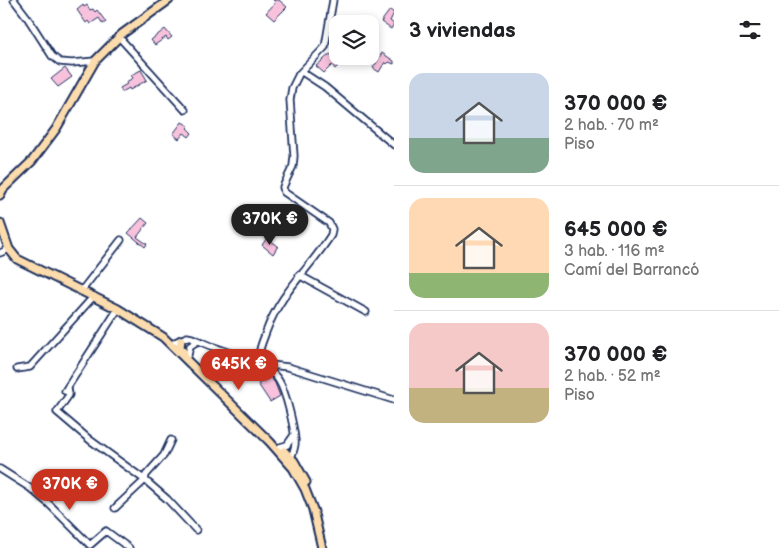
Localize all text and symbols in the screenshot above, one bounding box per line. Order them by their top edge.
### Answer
map controls [329,15,379,65]
button: layers [329,15,379,65]
icon: filters [736,16,764,44]
text: 3 viviendas [409,18,516,43]
text: 370 000 € [564,91,667,116]
icon: home [449,93,509,153]
text: 2 hab. · 70 m² [564,116,659,135]
text: Piso [564,135,595,154]
pin: 370K € [229,204,311,246]
text: 370K € [242,210,298,229]
text: 645 000 € [564,217,668,242]
icon: home [449,218,509,278]
text: 3 hab. · 116 m² [564,242,665,261]
text: Camí del Barrancó [564,261,699,280]
text: 370 000 € [564,342,667,367]
icon: home [449,343,509,403]
pin: 645K € [198,348,280,391]
text: 645K € [211,355,267,374]
text: 2 hab. · 52 m² [564,367,661,386]
text: Piso [564,386,595,405]
pin: 370K € [29,468,111,511]
text: 370K € [42,475,98,494]

